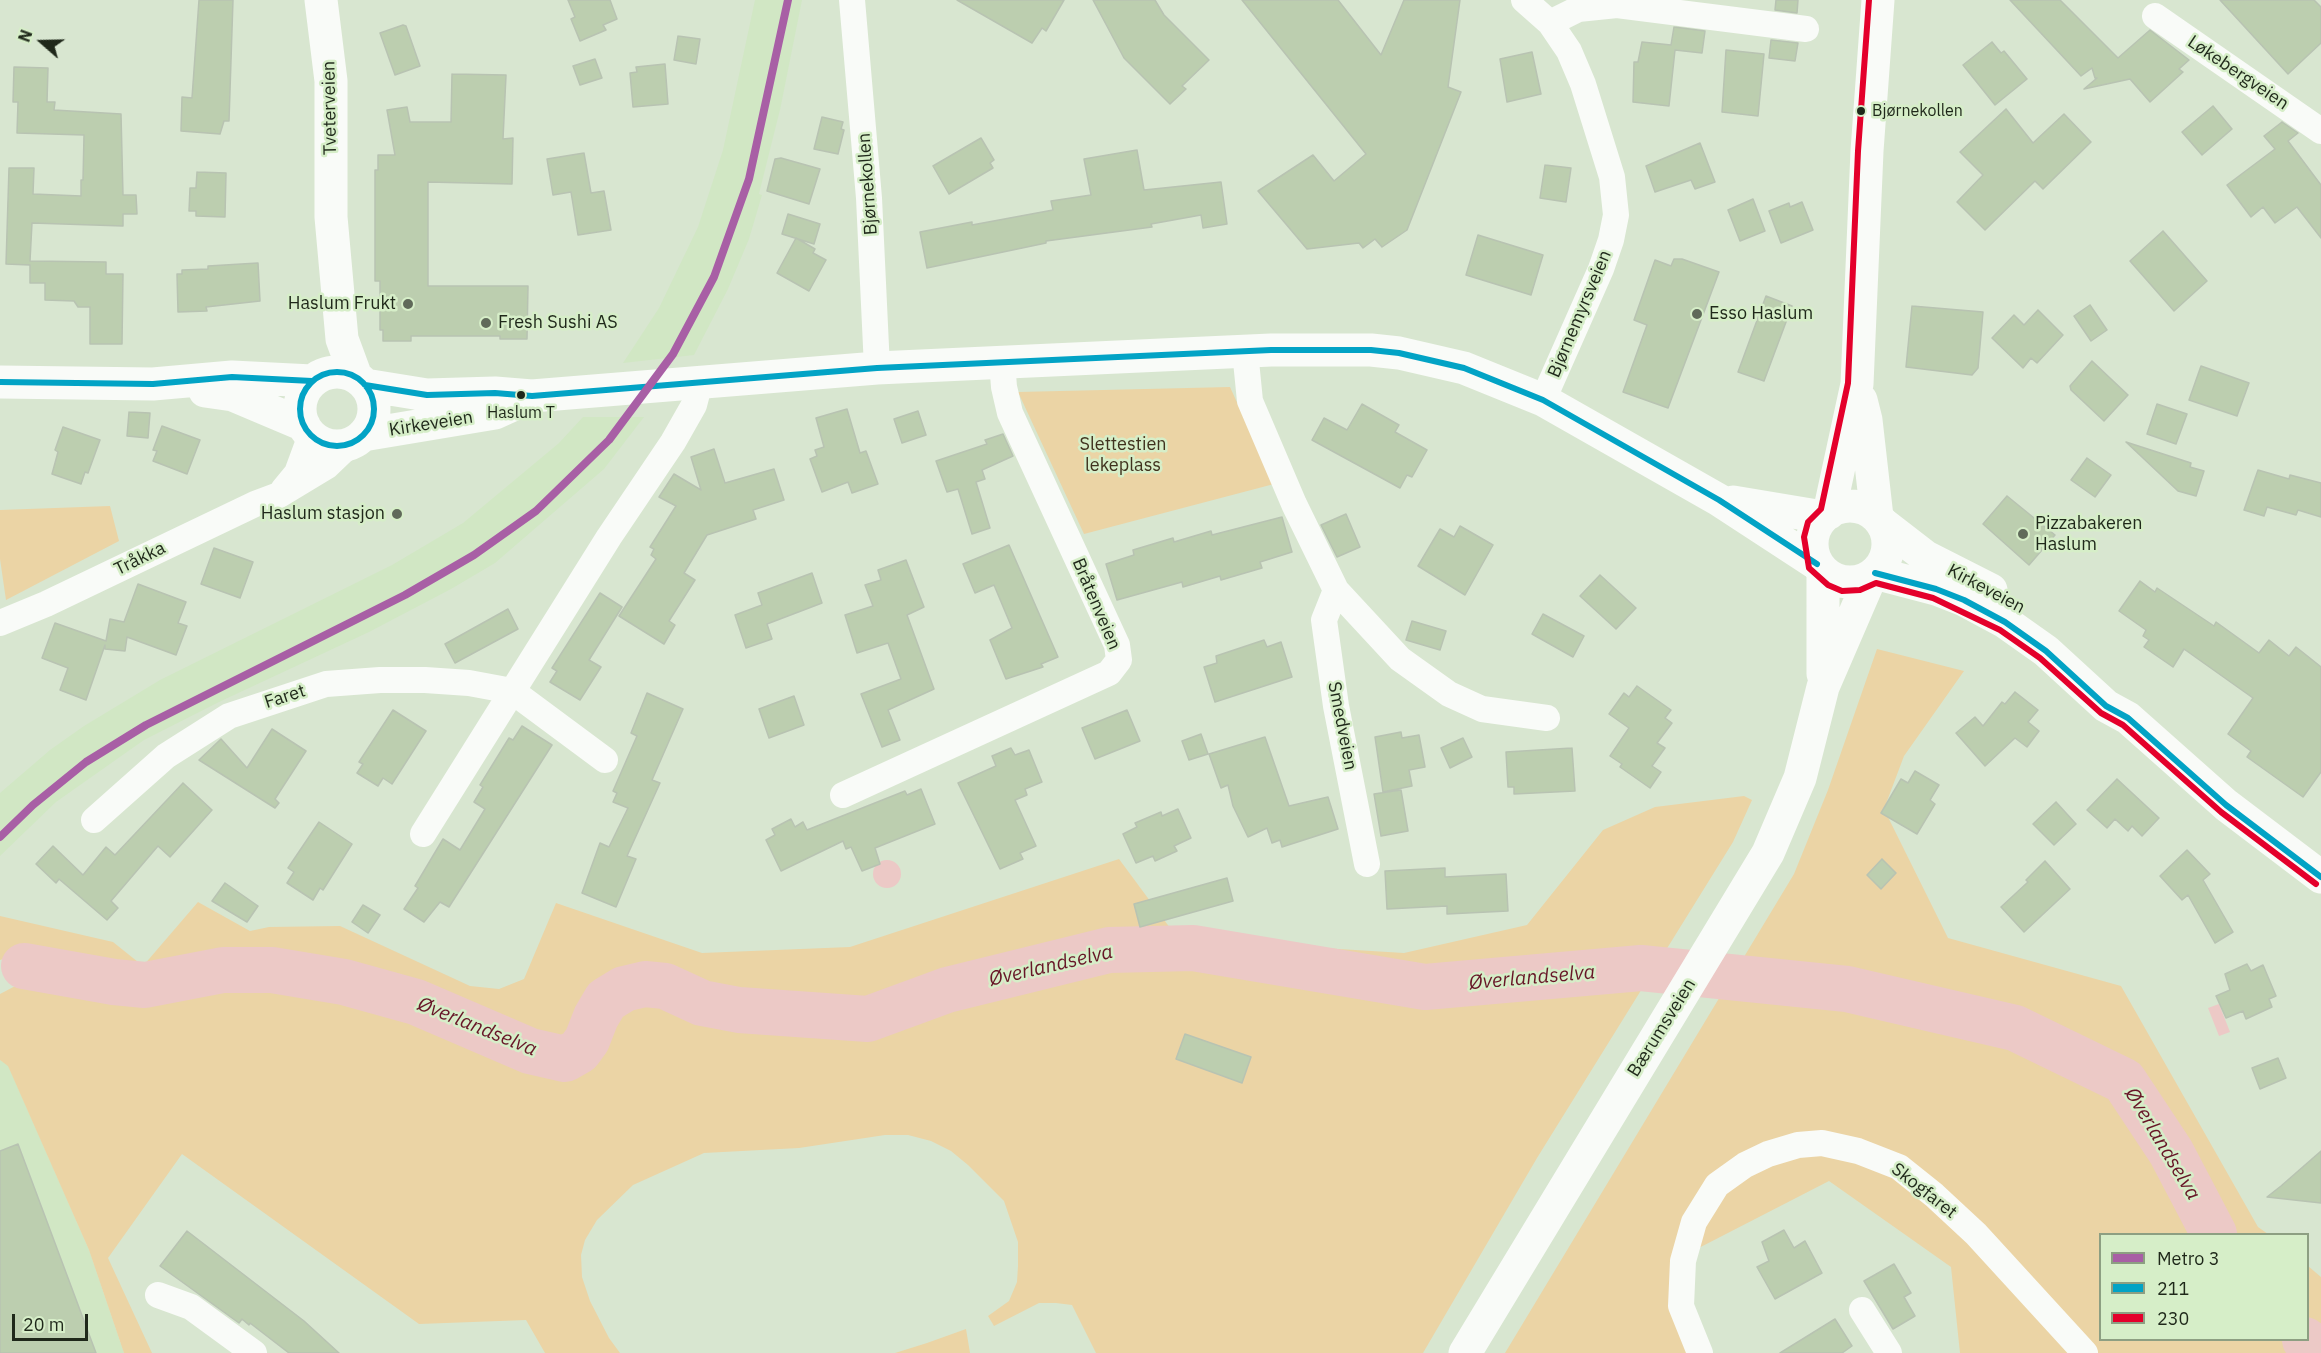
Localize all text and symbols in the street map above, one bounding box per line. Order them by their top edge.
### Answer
north arrow [12,12,72,72]
text: N [14,27,36,45]
street label: Løkebergveien [2183,31,2293,115]
street label: Tveterveien [318,61,342,155]
place label: Bjørnekollen [1872,101,1963,121]
marker: Bjørnekollen [1855,105,1867,117]
street label: Bjørnekollen [854,132,882,236]
street label: Bjørnemyrsveien [1543,247,1617,381]
place label: Haslum Frukt [288,293,396,315]
marker: Haslum Frukt [401,297,415,311]
place label: Esso Haslum [1709,303,1813,325]
marker: Esso Haslum [1690,307,1704,321]
place label: Fresh Sushi AS [498,312,618,334]
marker: Fresh Sushi AS [479,316,493,330]
marker: Haslum T [515,389,527,401]
place label: Haslum T [487,403,555,423]
street label: Kirkeveien [388,407,474,441]
park label: Slettestien lekeplass [1079,434,1167,476]
place label: Haslum stasjon [261,503,385,525]
marker: Haslum stasjon [390,507,404,521]
place label: Pizzabakeren Haslum [2035,513,2142,556]
marker: Pizzabakeren Haslum [2016,527,2030,541]
street label: Tråkka [111,537,169,581]
street label: Bråtenveien [1067,555,1125,653]
street label: Kirkeveien [1944,560,2028,618]
street label: Faret [262,680,308,714]
street label: Smedveien [1323,680,1361,772]
water label: Øverlandselva [987,940,1115,992]
water label: Øverlandselva [1468,961,1596,995]
street label: Bærumsveien [1623,975,1701,1081]
water label: Øverlandselva [414,992,540,1062]
water label: Øverlandselva [2119,1084,2205,1204]
street label: Skogfaret [1887,1159,1961,1223]
legend [2099,1233,2309,1341]
text: Metro 3 [2157,1247,2219,1270]
text: 211 [2157,1277,2189,1300]
scale bar [15,1302,92,1340]
text: 230 [2157,1307,2189,1330]
text: 20 m [23,1313,65,1336]

